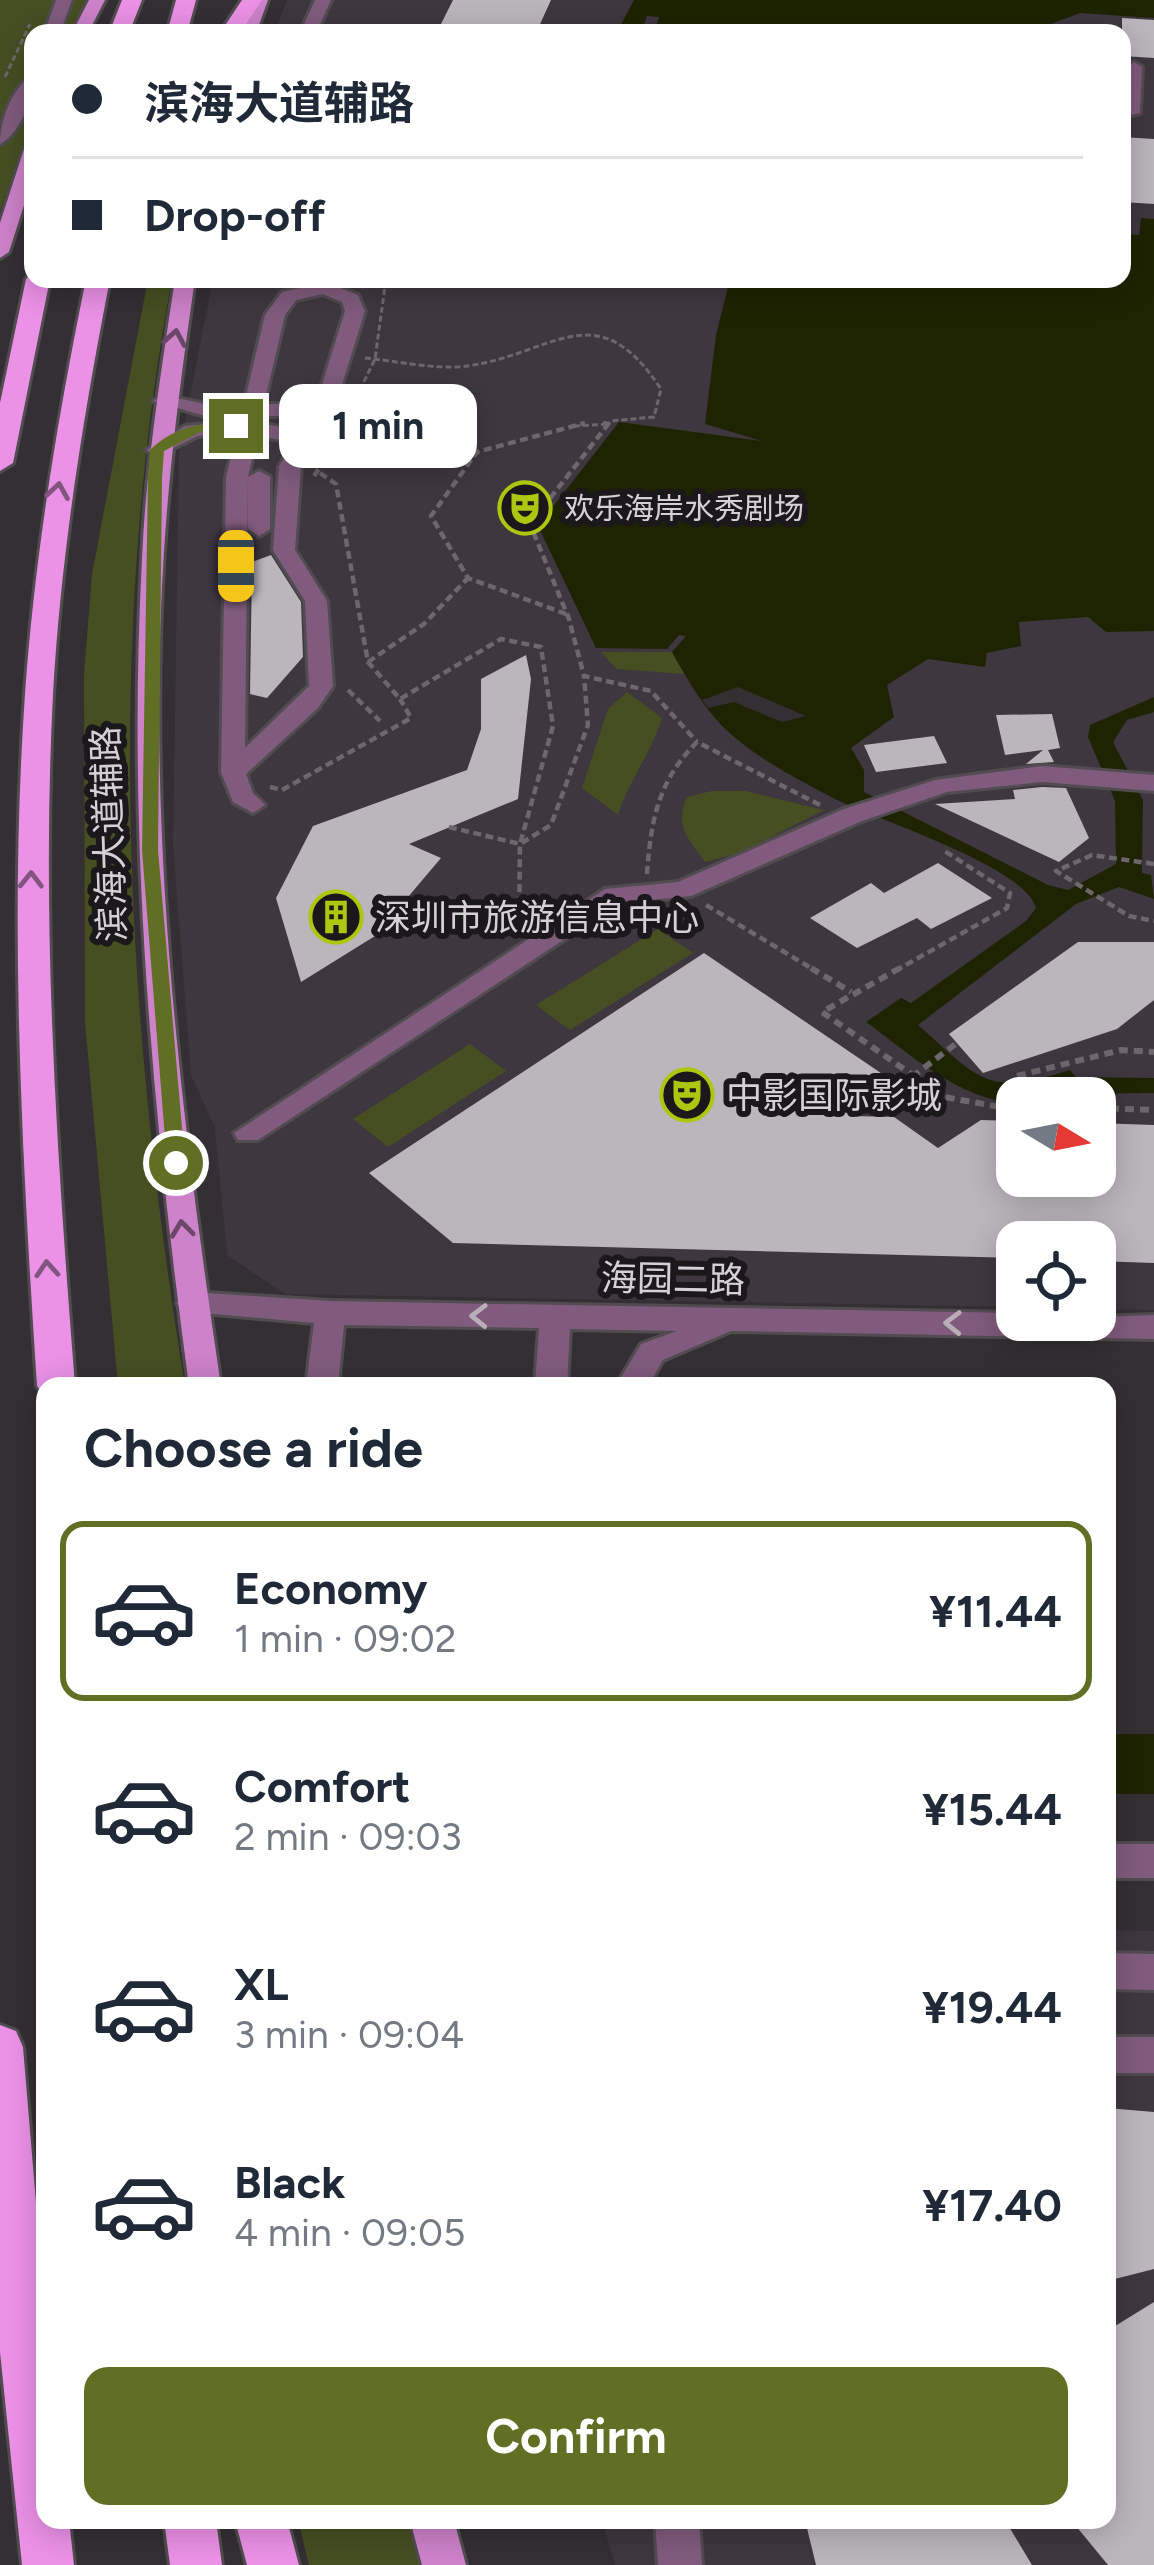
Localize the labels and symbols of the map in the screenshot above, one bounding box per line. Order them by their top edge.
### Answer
one-way arrow [161,328,187,348]
callout: 1 min [278,384,476,468]
route end [209,399,263,453]
theatre icon: 欢乐海岸水秀剧场 [497,480,553,536]
one-way arrow [45,481,70,501]
place label: 欢乐海岸水秀剧场 [564,490,804,527]
car [218,530,254,602]
street label: 滨海大道辅路 [84,725,134,943]
one-way arrow [18,870,44,888]
building icon: 深圳市旅游信息中心 [308,889,364,945]
place label: 深圳市旅游信息中心 [375,896,699,939]
theatre icon: 中影国际影城 [659,1067,715,1123]
place label: 中影国际影城 [726,1074,942,1117]
north arrow [996,1077,1116,1197]
route start [149,1136,203,1190]
one-way arrow [170,1219,196,1238]
street label: 海园二路 [601,1256,745,1302]
one-way arrow [35,1259,61,1278]
one-way arrow [469,1303,488,1329]
one-way arrow [943,1310,962,1336]

